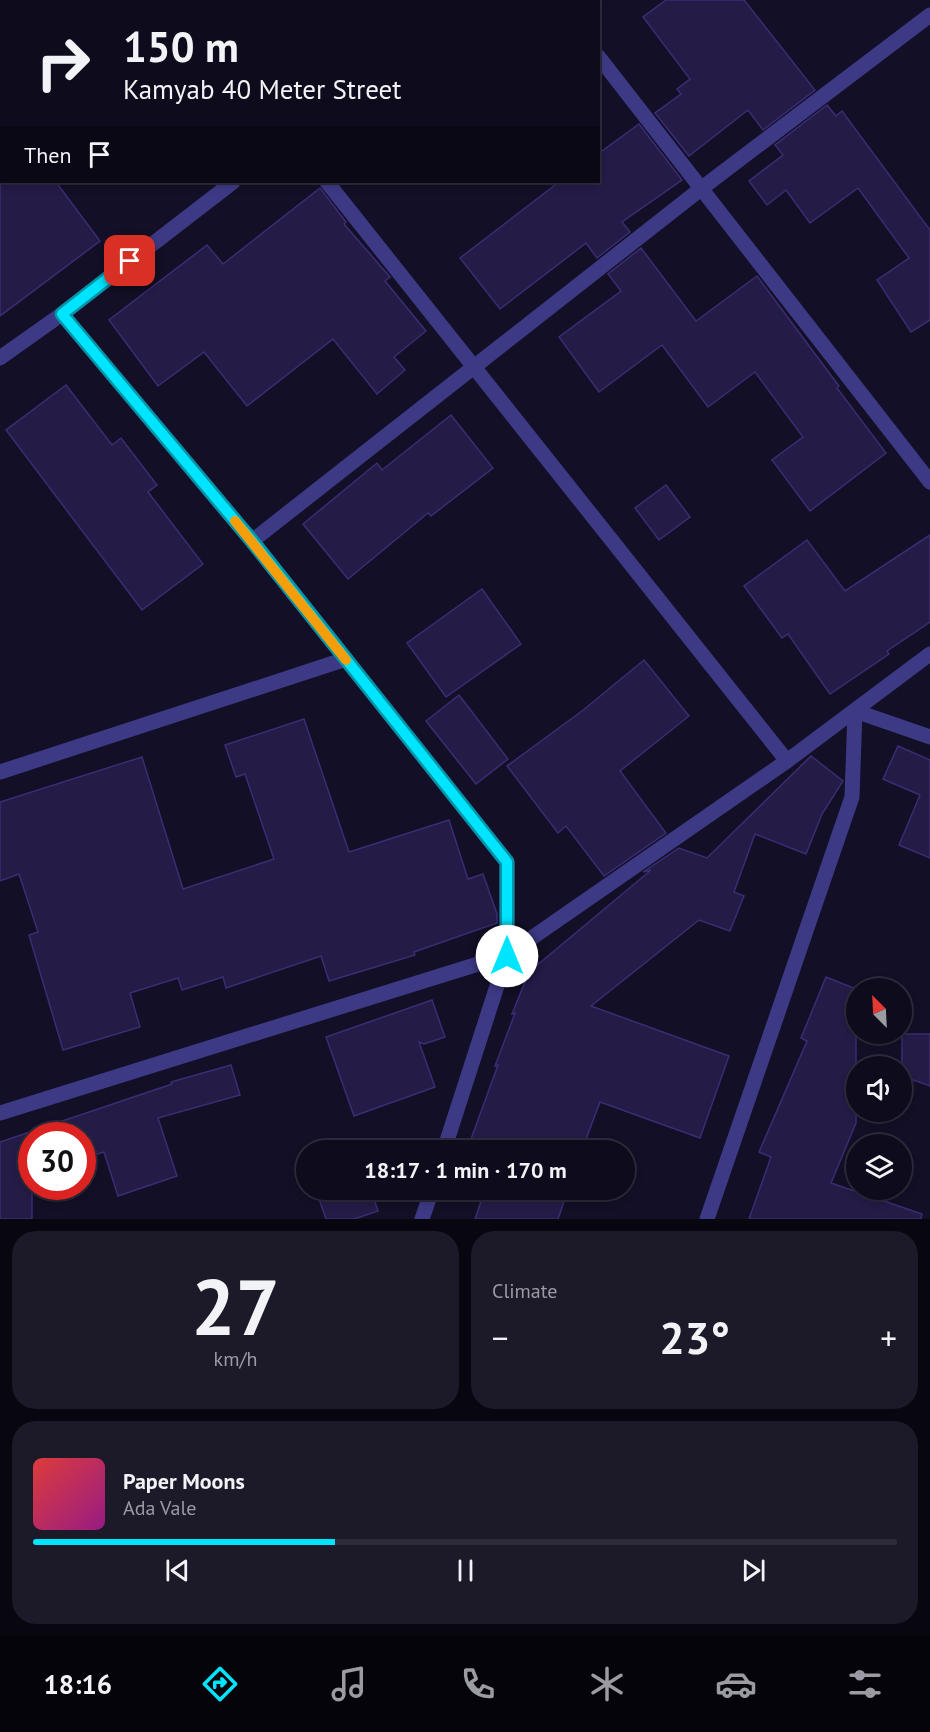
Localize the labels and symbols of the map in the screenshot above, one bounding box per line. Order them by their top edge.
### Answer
pin [104,235,155,286]
position arrow [475,924,539,988]
north arrow [846,978,912,1044]
speed limit sign: 30 [18,1122,96,1200]

